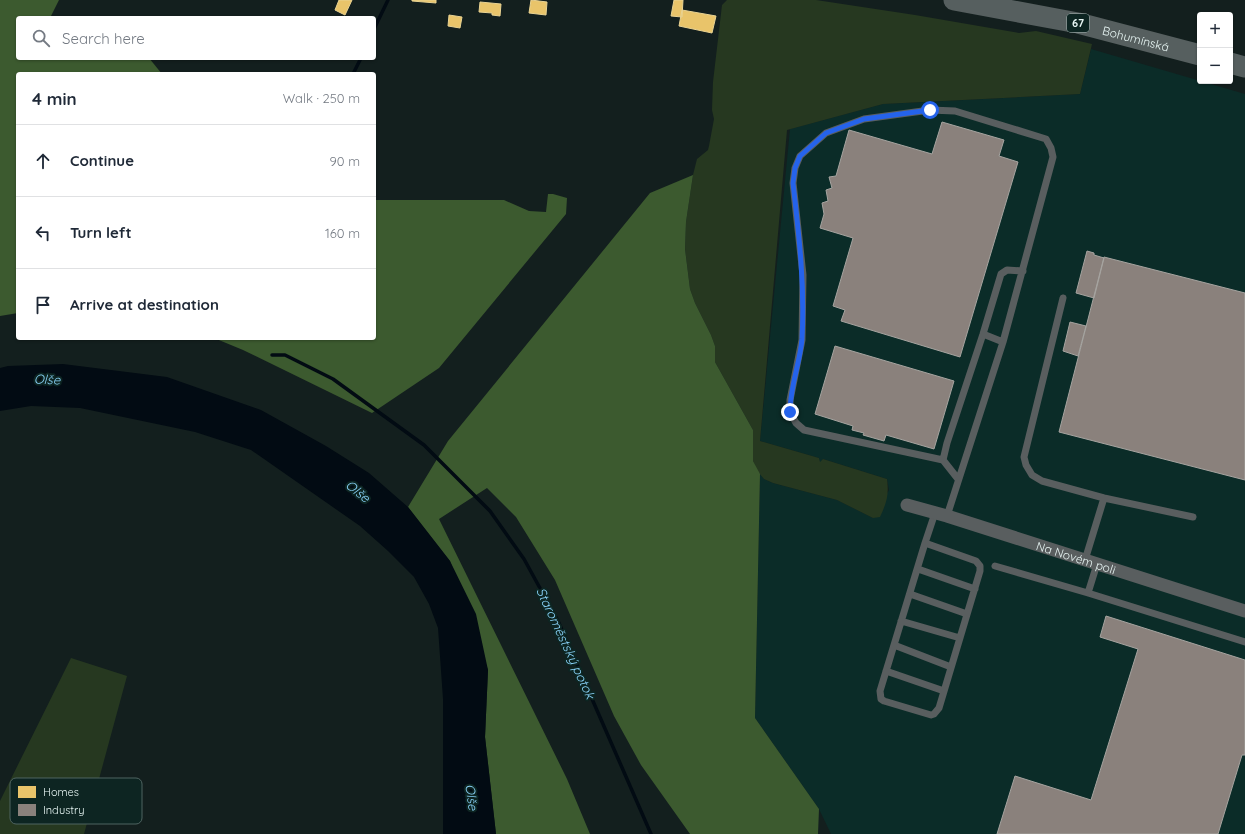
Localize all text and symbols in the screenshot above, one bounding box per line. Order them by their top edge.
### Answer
map controls [1197,12,1233,84]
button: + [1197,12,1233,48]
road number: 67 [1067,14,1089,32]
search box [16,16,376,60]
street label: Bohumínská [1101,22,1171,54]
icon: search [30,27,52,49]
text: Search here [62,29,145,48]
button: − [1197,48,1233,84]
text: 4 min [32,88,77,109]
text: Walk · 250 m [283,90,360,106]
route start [921,101,939,119]
icon: ahead [32,150,54,172]
text: Continue [70,151,134,170]
text: 90 m [330,153,360,169]
icon: left [32,222,54,244]
text: Turn left [70,223,132,242]
text: 160 m [325,225,360,241]
icon: arrive [32,294,54,316]
text: Arrive at destination [70,295,219,314]
water label: Olše [34,371,61,387]
route end [781,403,799,421]
water label: Olše [343,476,374,506]
street label: Na Novém poli [1035,537,1118,577]
water label: Staroměstský potok [533,585,599,702]
legend [10,778,142,824]
water label: Olše [462,783,482,812]
text: Homes [43,785,79,799]
text: Industry [43,803,85,817]

